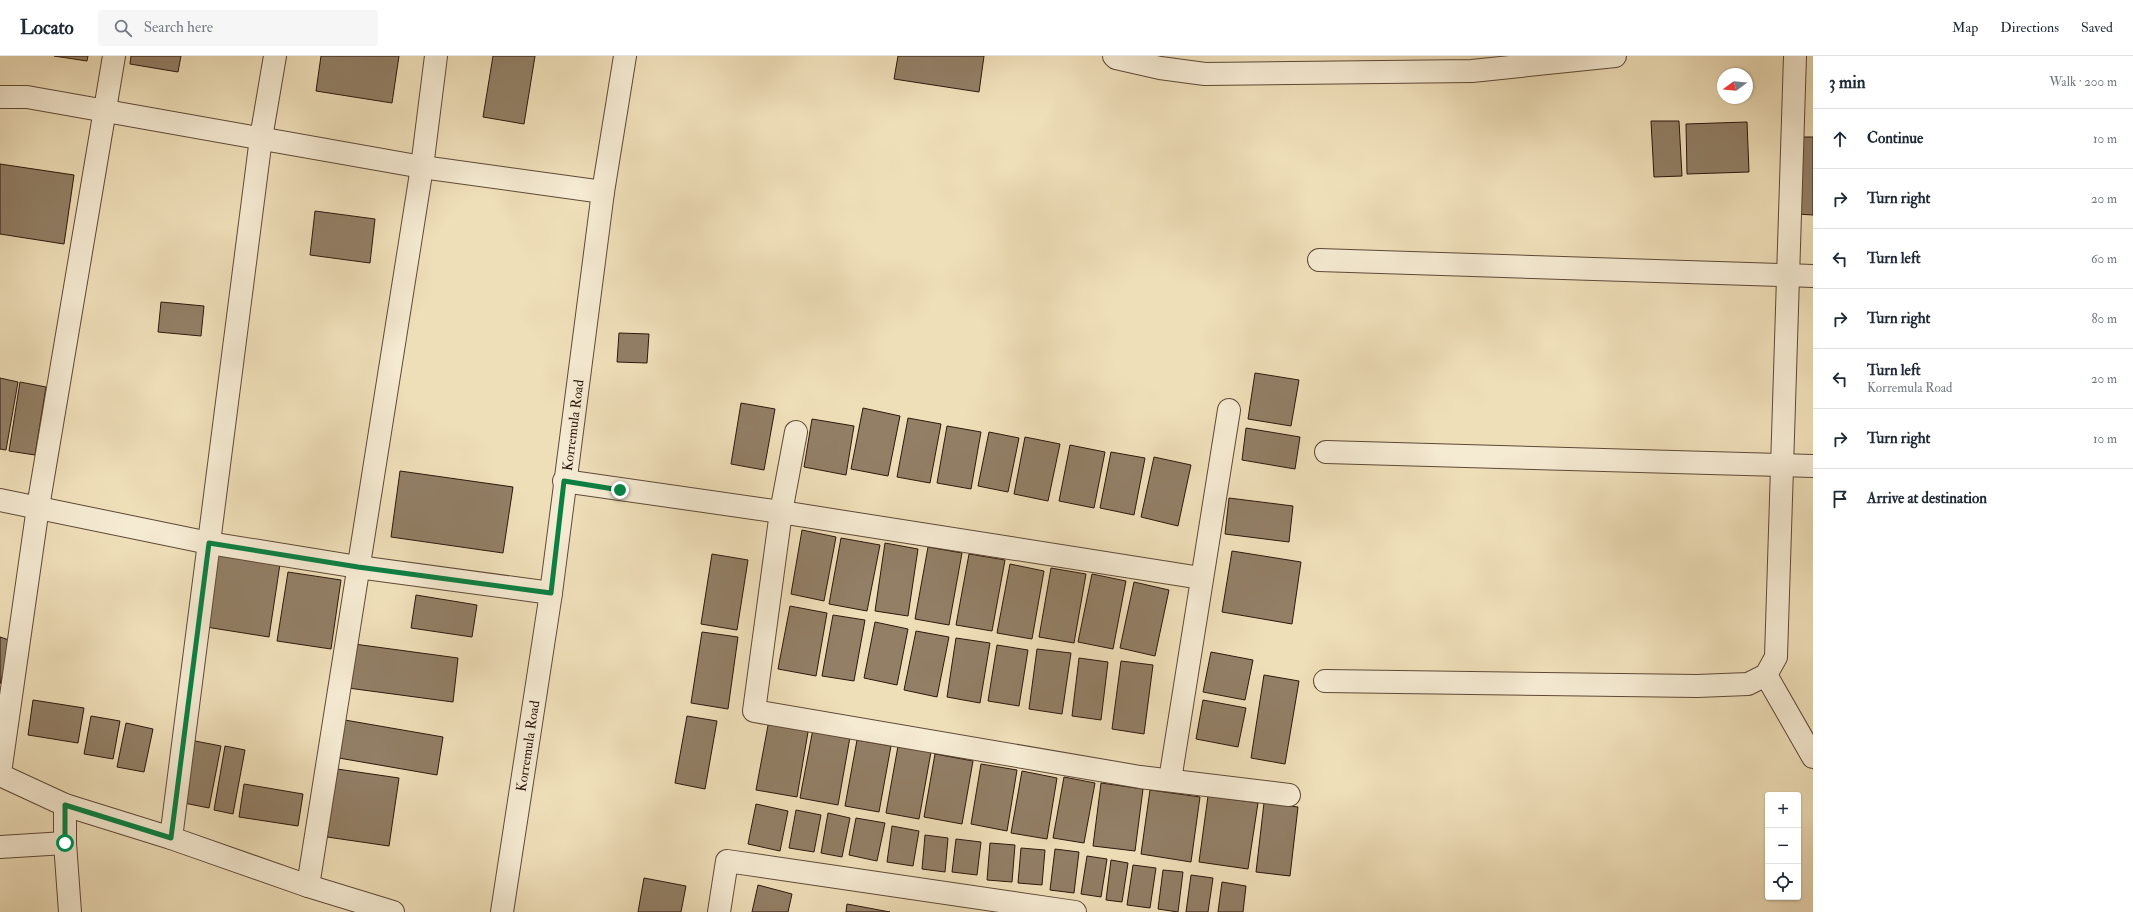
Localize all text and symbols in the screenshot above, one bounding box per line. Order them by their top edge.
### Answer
search box [98,10,378,46]
text: Locato [20,16,74,40]
icon: search [112,17,134,39]
text: Search here [144,18,213,37]
text: Map [1952,19,1978,36]
text: Directions [2000,19,2059,36]
text: Saved [2081,19,2113,36]
north arrow [1717,68,1753,104]
text: 3 min [1829,72,1866,93]
text: Walk · 200 m [2049,74,2117,90]
icon: ahead [1829,128,1851,150]
text: Continue [1867,129,1923,148]
text: 10 m [2093,131,2117,147]
icon: right [1829,188,1851,210]
text: Turn right [1867,189,1930,208]
text: 20 m [2091,191,2117,207]
icon: left [1829,248,1851,270]
text: Turn left [1867,249,1921,268]
text: 60 m [2091,251,2117,267]
icon: right [1829,308,1851,330]
text: Turn right [1867,309,1930,328]
text: 80 m [2091,311,2117,327]
text: Turn left [1867,361,1921,380]
icon: left [1829,368,1851,390]
text: 20 m [2091,371,2117,387]
street label: Korremula Road [558,378,587,472]
text: Korremula Road [1867,380,1953,396]
icon: right [1829,428,1851,450]
text: Turn right [1867,429,1930,448]
text: 10 m [2093,431,2117,447]
route end [611,481,629,499]
icon: arrive [1829,488,1851,510]
text: Arrive at destination [1867,489,1987,508]
street label: Korremula Road [512,699,543,793]
map controls [1765,792,1801,900]
button: + [1765,792,1801,828]
button: − [1765,828,1801,864]
route start [56,834,74,852]
button: locate [1765,864,1801,900]

